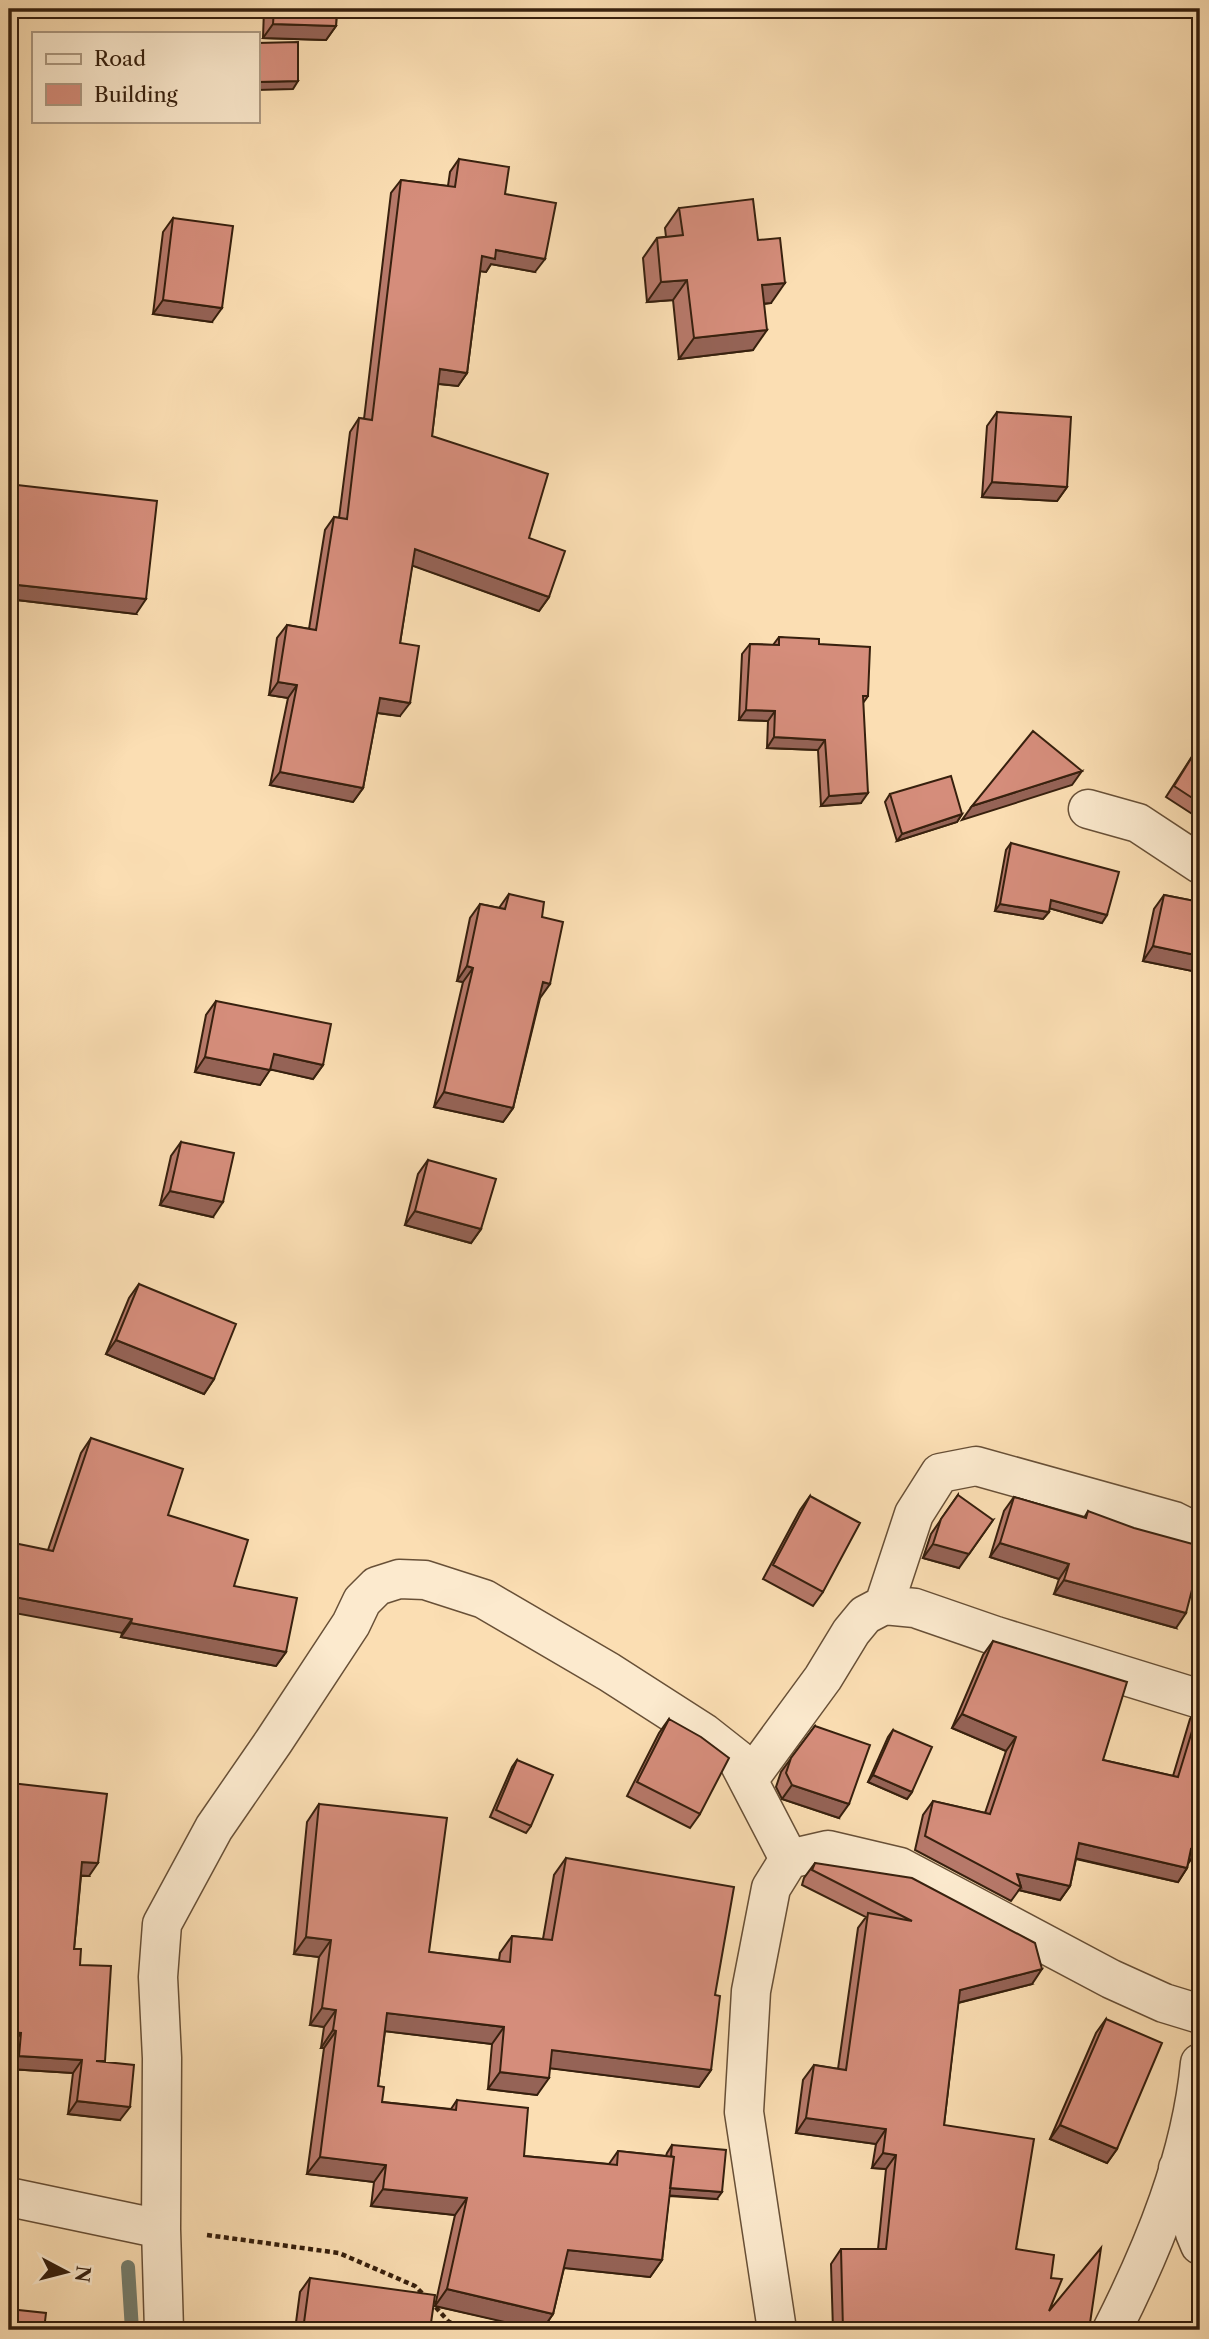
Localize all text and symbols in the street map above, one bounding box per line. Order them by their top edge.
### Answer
legend [32,32,259,122]
text: Road [94,46,146,71]
text: Building [94,82,179,107]
north arrow [32,2238,102,2308]
text: N [70,2264,95,2284]

